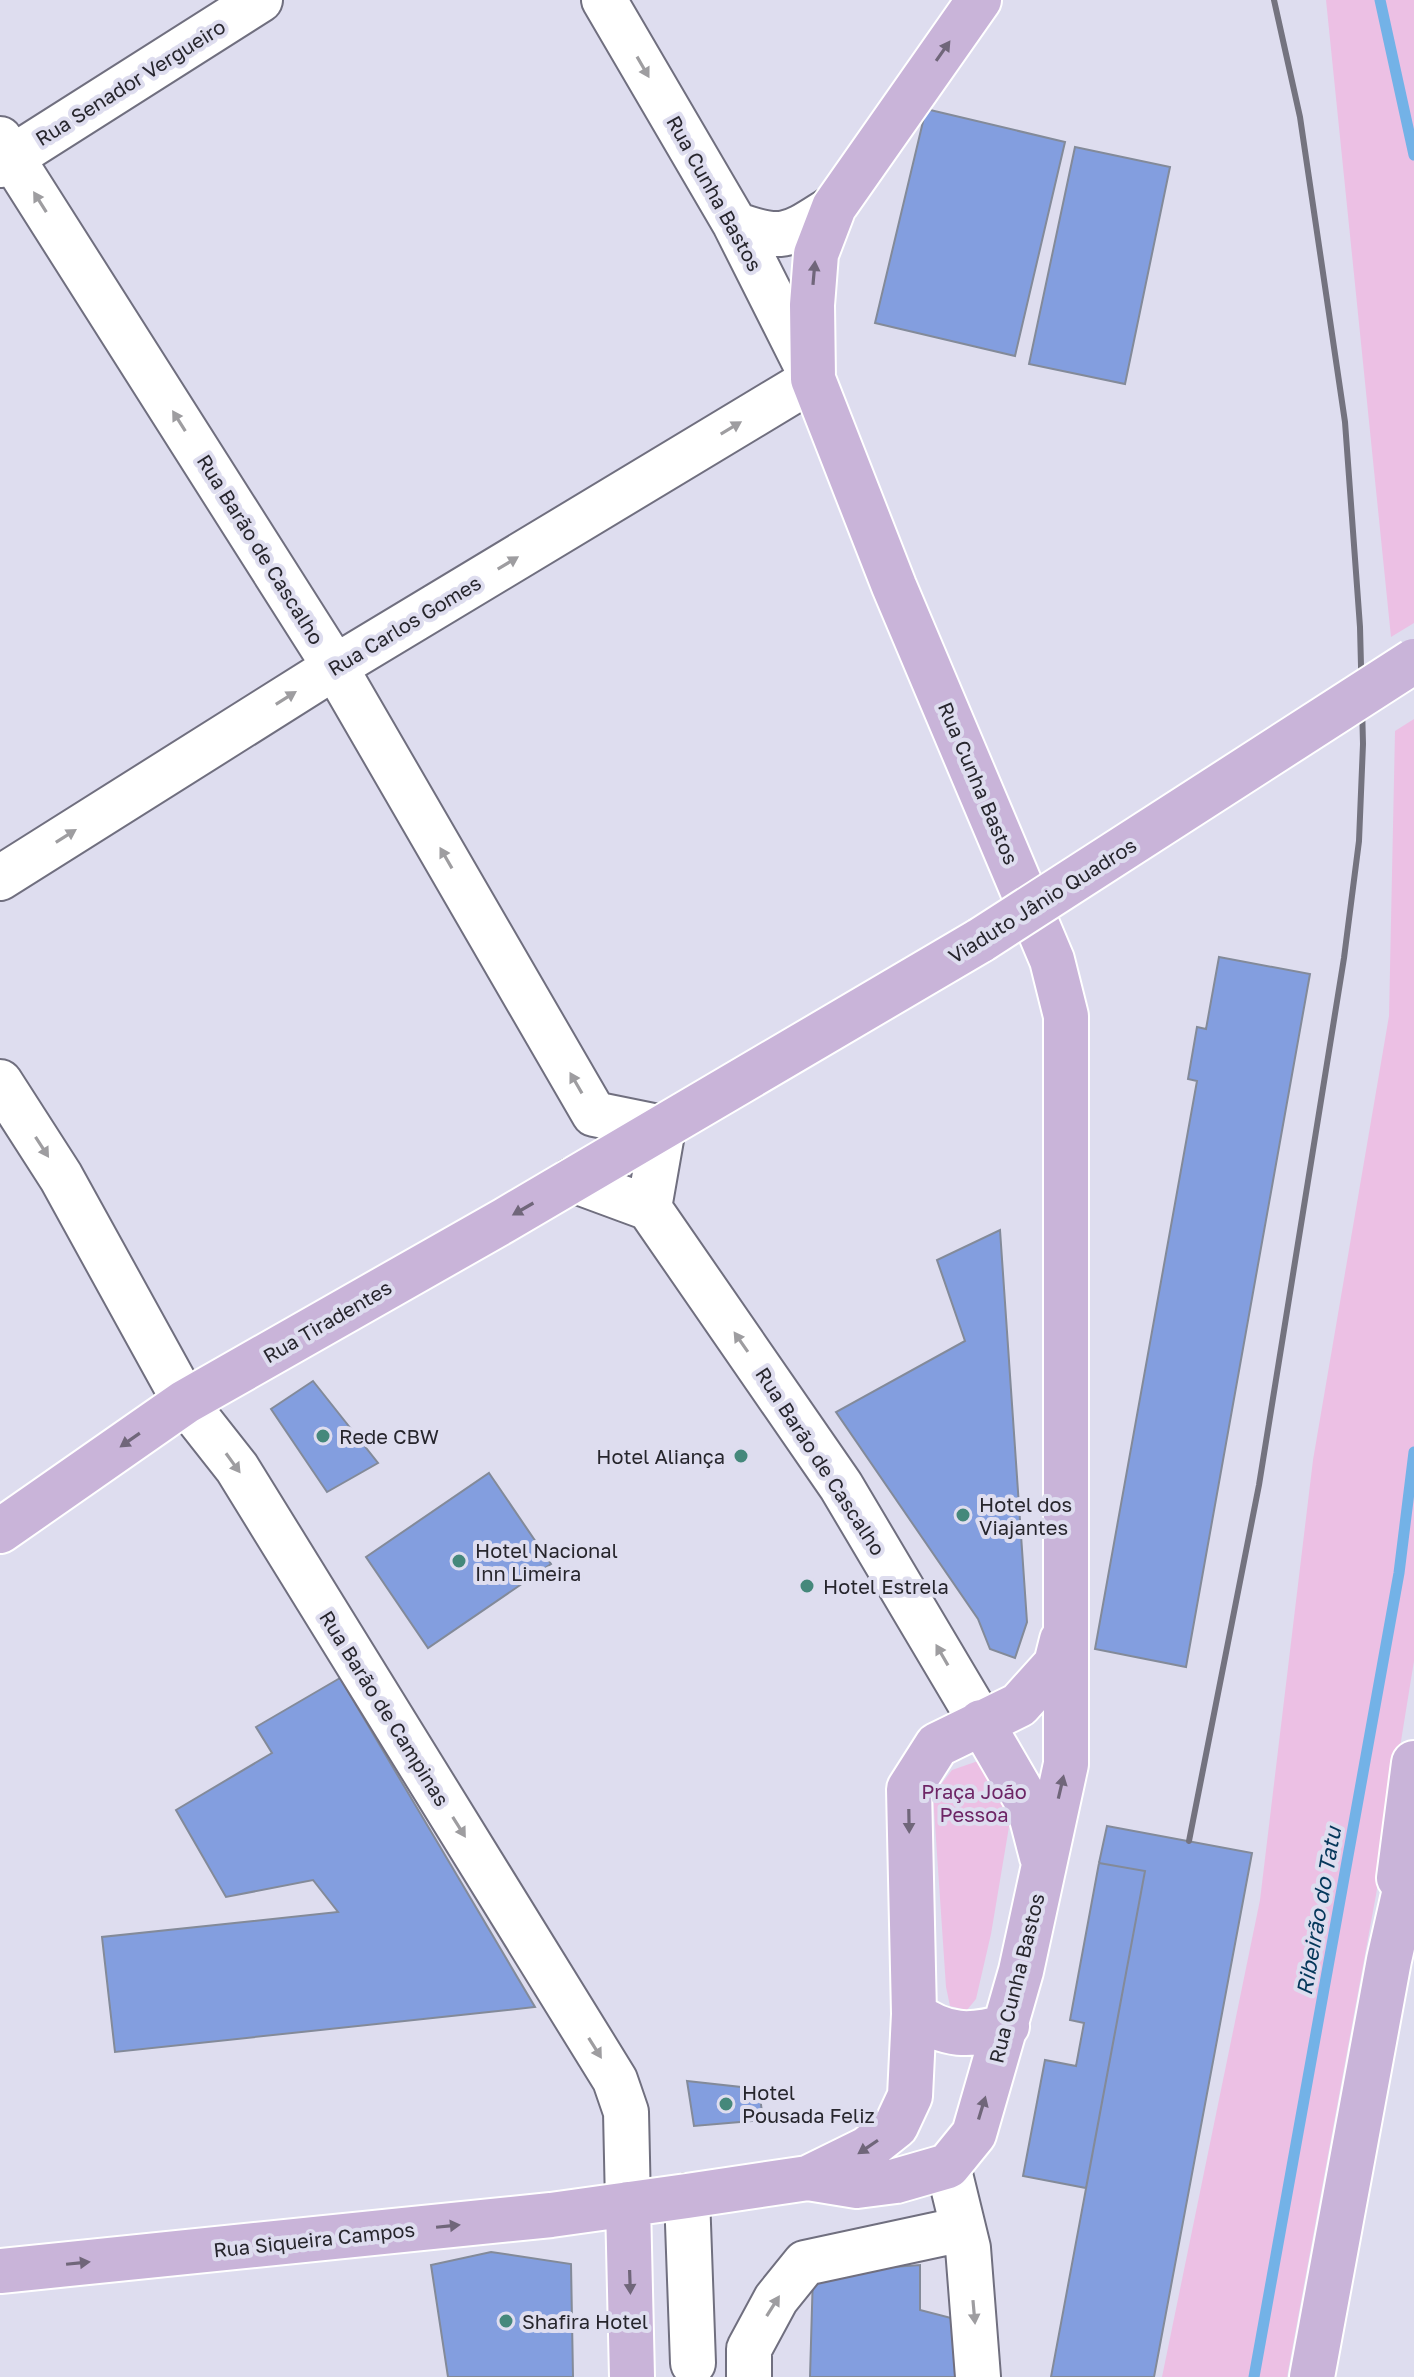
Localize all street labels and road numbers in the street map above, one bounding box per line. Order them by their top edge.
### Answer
street label: Rua Senador Vergueiro [31,14,229,150]
street label: Rua Cunha Bastos [662,111,768,275]
street label: Rua Barão de Cascalho [193,450,329,648]
street label: Rua Carlos Gomes [323,570,485,680]
street label: Rua Cunha Bastos [934,698,1024,868]
street label: Viaduto Jânio Quadros [944,832,1140,968]
street label: Rua Tiradentes [258,1274,396,1368]
street label: Rua Barão de Cascalho [751,1362,891,1560]
street label: Rua Barão de Campinas [315,1606,455,1810]
street label: Rua Cunha Bastos [983,1891,1049,2065]
street label: Rua Siqueira Campos [212,2216,416,2262]

